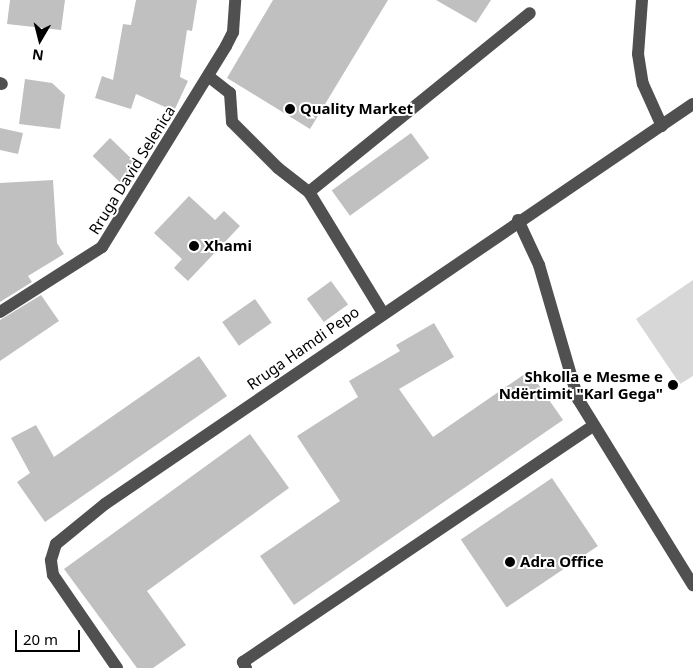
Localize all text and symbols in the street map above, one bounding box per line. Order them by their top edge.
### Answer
north arrow [15,15,65,65]
text: N [31,45,45,66]
place label: Quality Market [300,100,413,118]
street label: Rruga David Selenica [85,102,179,238]
marker: Quality Market [284,103,296,115]
place label: Xhami [204,237,252,255]
marker: Xhami [188,240,200,252]
street label: Rruga Hamdi Pepo [243,303,363,393]
place label: Shkolla e Mesme e Ndërtimit "Karl Gega" [499,367,663,402]
marker: Shkolla e Mesme e Ndërtimit "Karl Gega" [667,379,679,391]
place label: Adra Office [520,553,604,571]
marker: Adra Office [504,556,516,568]
scale bar [18,620,82,652]
text: 20 m [23,629,58,649]

